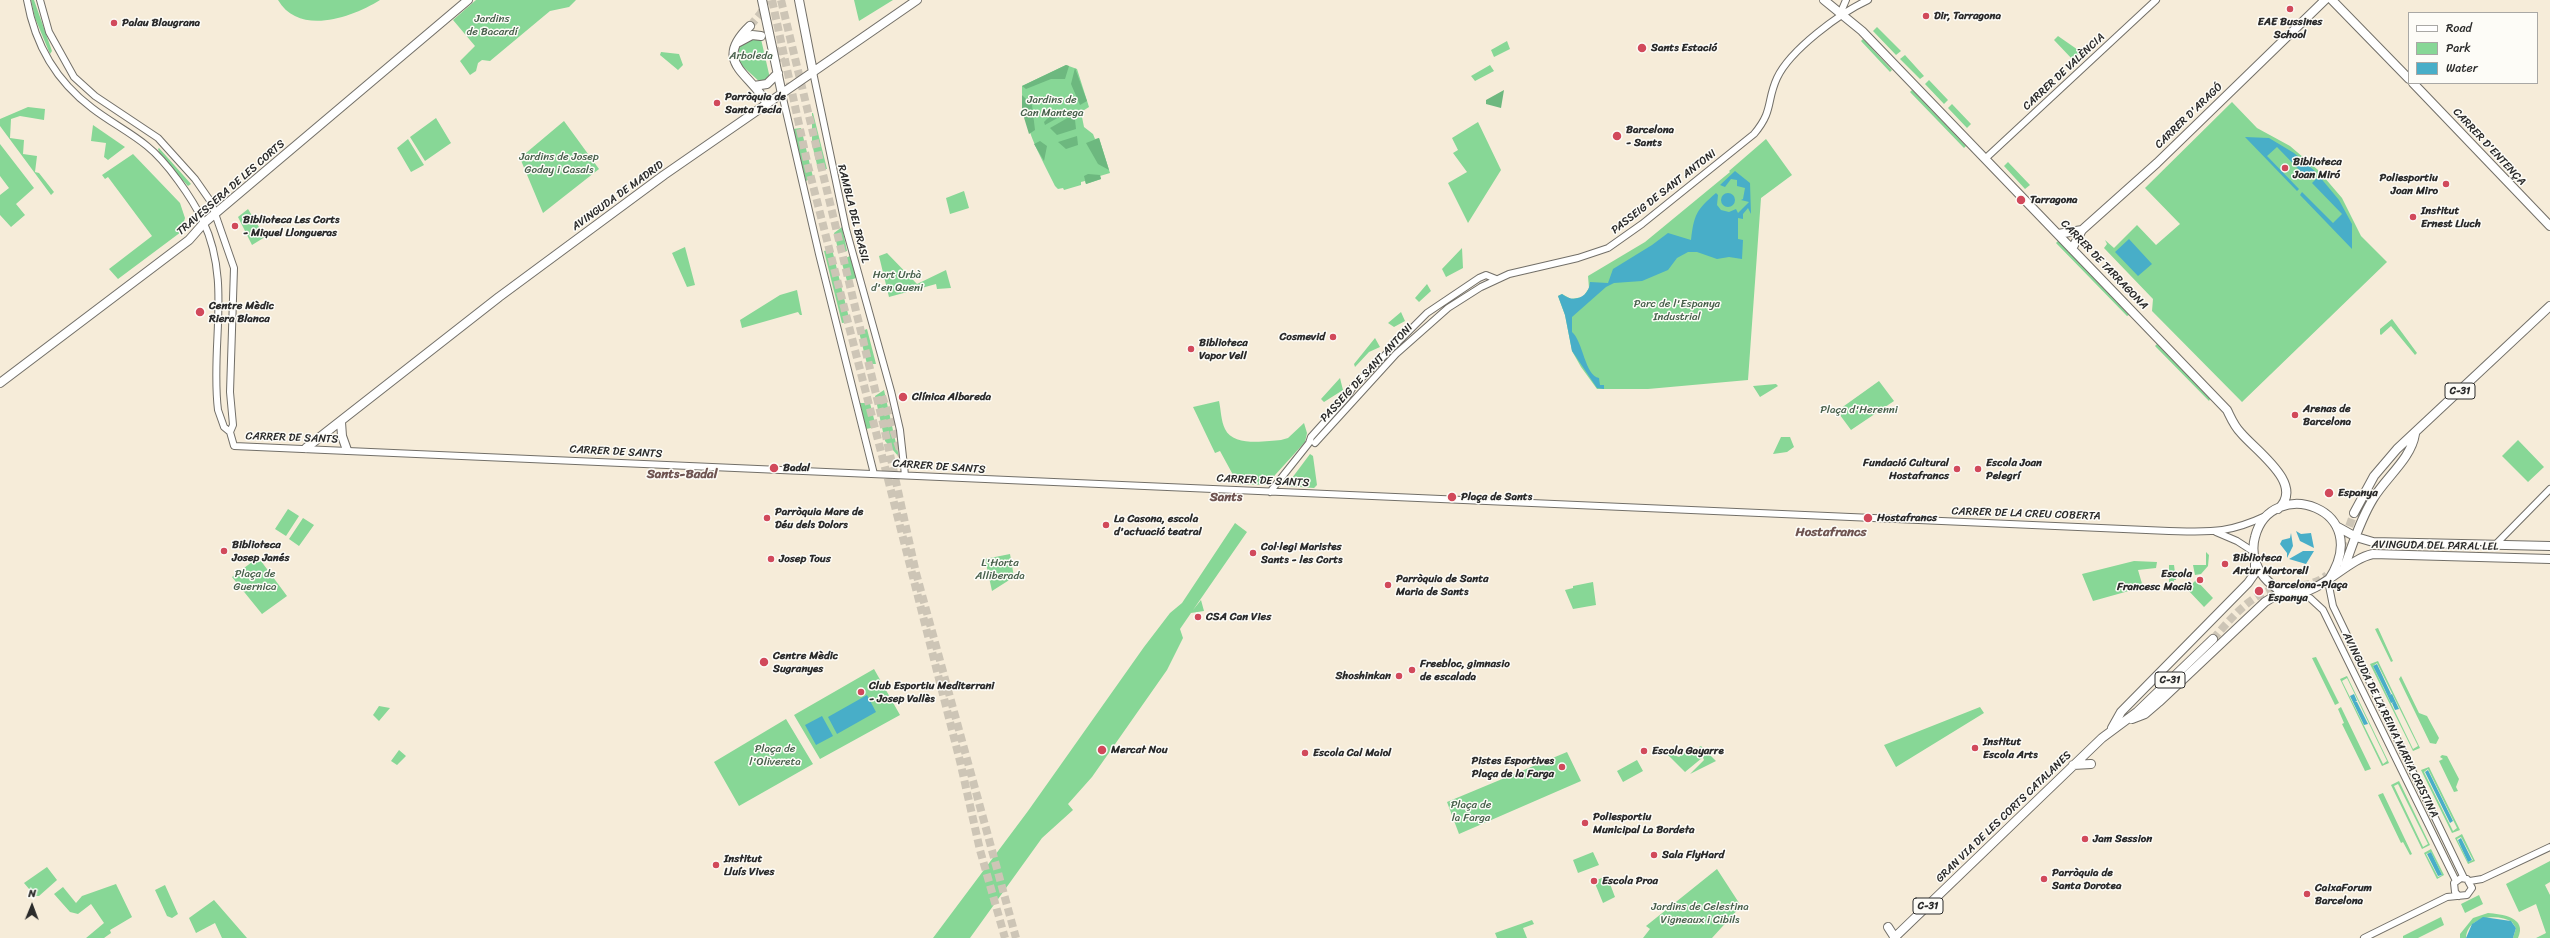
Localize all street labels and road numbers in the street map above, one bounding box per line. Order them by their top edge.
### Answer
street label: CARRER DE VALÈNCIA [2020,31,2108,113]
street label: CARRER D'ARAGÓ [2153,80,2225,152]
street label: CARRER D'ENTENÇA [2450,106,2528,188]
street label: TRAVESSERA DE LES CORTS [174,138,288,238]
street label: PASSEIG DE SANT ANTONI [1609,147,1719,237]
street label: AVINGUDA DE MADRID [570,158,666,234]
street label: RAMBLA DEL BRASIL [834,163,872,265]
street label: CARRER DE TARRAGONA [2058,217,2150,313]
street label: PASSEIG DE SANT ANTONI [1318,321,1416,425]
road number: C-31 [2445,383,2475,399]
street label: CARRER DE SANTS [245,430,339,446]
street label: CARRER DE SANTS [569,443,663,461]
street label: CARRER DE SANTS [892,457,986,477]
street label: CARRER DE SANTS [1216,472,1310,490]
street label: CARRER DE LA CREU COBERTA [1951,505,2101,523]
street label: AVINGUDA DEL PARAL·LEL [2371,538,2499,554]
street label: AVINGUDA DE LA REINA MARIA CRISTINA [2339,630,2441,820]
road number: C-31 [2155,672,2185,688]
street label: GRAN VIA DE LES CORTS CATALANES [1934,749,2074,885]
road number: C-31 [1913,898,1943,914]

